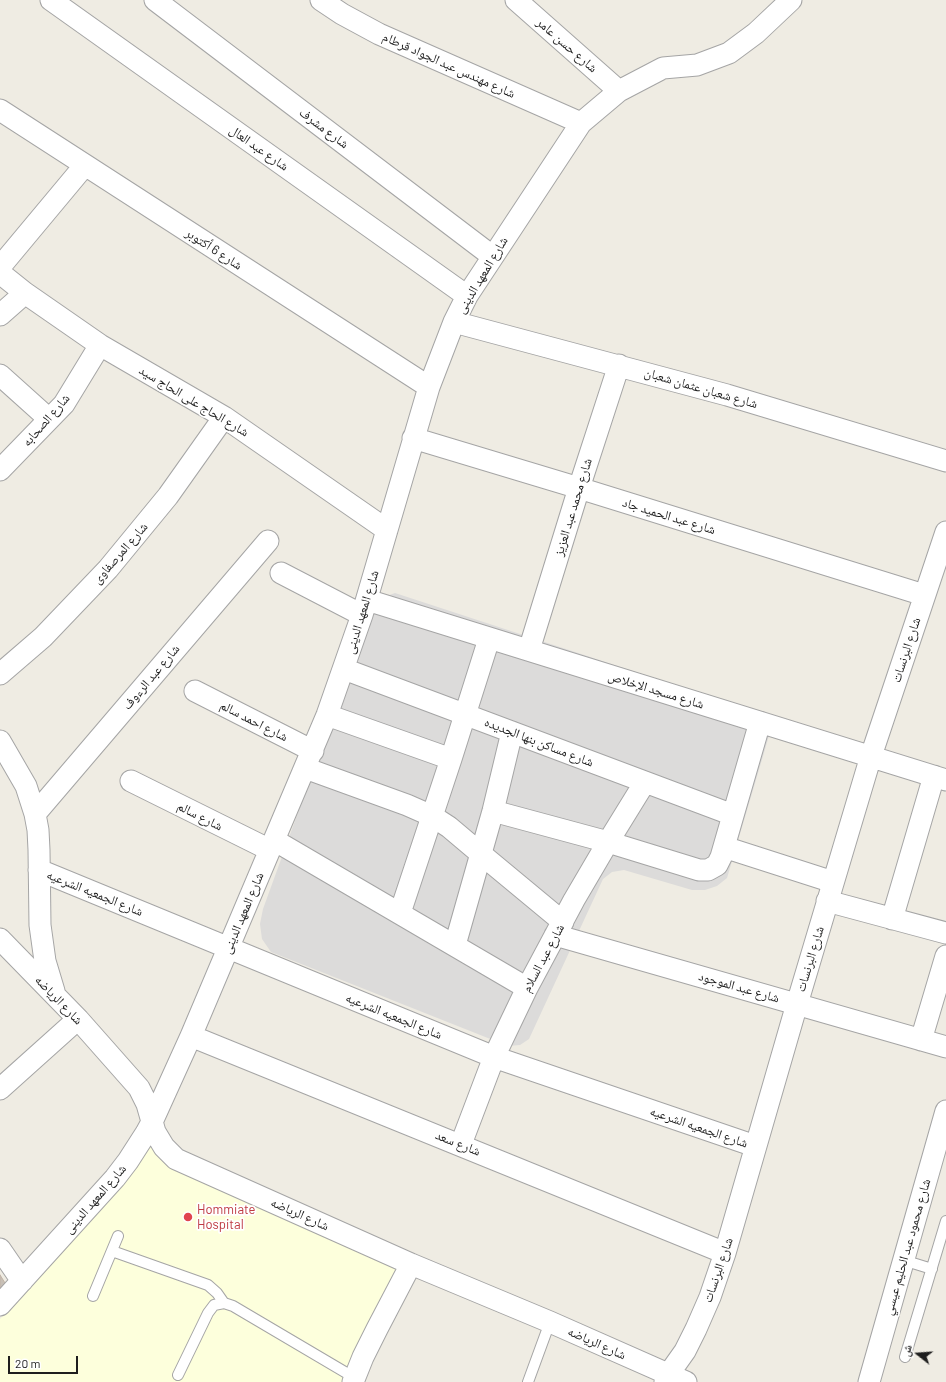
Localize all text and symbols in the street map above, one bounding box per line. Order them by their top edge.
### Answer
street label: شارع حسن عامر [533,14,601,76]
street label: شارع مهندس عبد الجواد قرطام [380,29,518,101]
street label: شارع مشرف [296,104,352,152]
street label: شارع عبد العال [226,122,292,174]
street label: شارع 6 أكتوبر [183,225,245,273]
street label: شارع المعهد الدينى [453,234,511,316]
street label: شارع الحاج على الحاج سيد [136,362,252,440]
street label: شارع شعبان عثمان شعبان [642,364,760,412]
street label: شارع الصحابه [19,390,73,450]
street label: شارع محمد عبد العزيز [551,456,595,558]
street label: شارع عبد الحميد جاد [620,494,718,538]
street label: شارع المرصفاوى [89,519,151,587]
street label: شارع المعهد الدينى [342,568,382,656]
street label: شارع البرنسات [888,615,924,685]
street label: شارع عبد الرءوف [119,641,183,713]
street label: شارع مسجد الإخلاص [606,668,706,712]
street label: شارع احمد سالم [217,697,291,745]
street label: شارع مساكن بنها الجديده [482,714,596,770]
street label: شارع سالم [175,798,225,834]
street label: شارع الجمعيه الشرعيه [45,867,145,919]
street label: شارع المعهد الدينى [219,870,267,956]
street label: شارع عبد السلام [518,921,568,995]
street label: شارع البرنسات [793,924,827,994]
street label: شارع عبد الموجود [697,968,781,1006]
street label: شارع الرياضه [32,972,86,1028]
street label: شارع الجمعيه الشرعيه [344,990,444,1042]
street label: شارع الجمعيه الشرعيه [648,1103,750,1151]
street label: شارع سعد [433,1127,483,1159]
street label: شارع المعهد الدينى [61,1161,129,1237]
street label: شارع محمود عبد الحليم عيسي [880,1177,934,1317]
street label: شارع الرياضه [268,1194,332,1234]
place label: Hommiate Hospital [197,1202,255,1233]
marker: Hommiate Hospital [182,1211,194,1223]
street label: شارع البرنسات [700,1235,736,1305]
street label: شارع الرياضه [565,1323,629,1363]
north arrow [898,1334,938,1374]
text: ش [898,1343,914,1358]
scale bar [10,1348,80,1374]
text: 20 m [15,1356,41,1370]

